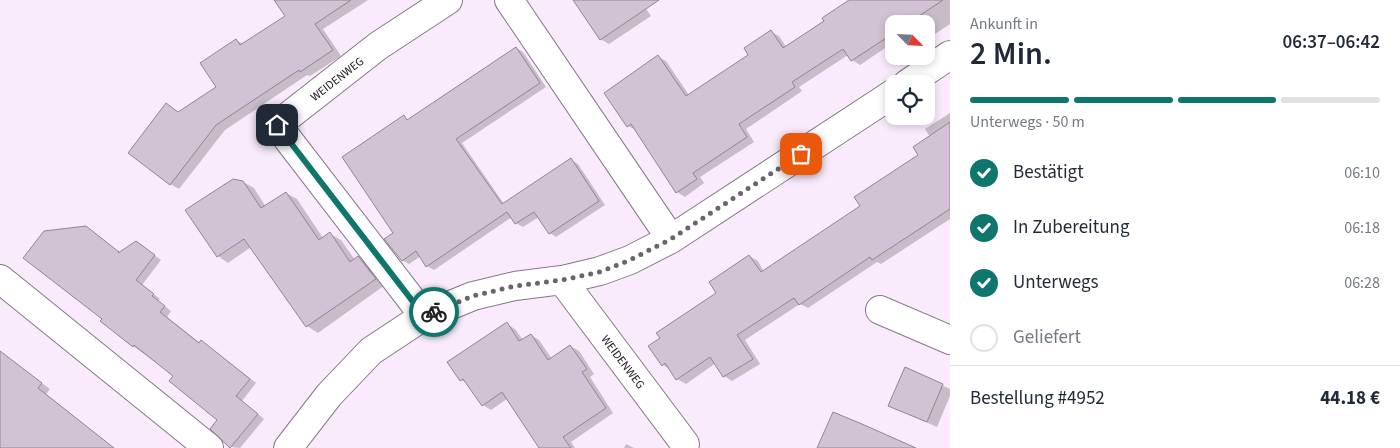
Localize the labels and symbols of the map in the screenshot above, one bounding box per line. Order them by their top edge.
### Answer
north arrow [885,15,935,65]
street label: WEIDENWEG [307,53,368,106]
pin [256,104,298,146]
pin [780,133,822,175]
courier [409,287,459,337]
street label: WEIDENWEG [597,332,649,393]

